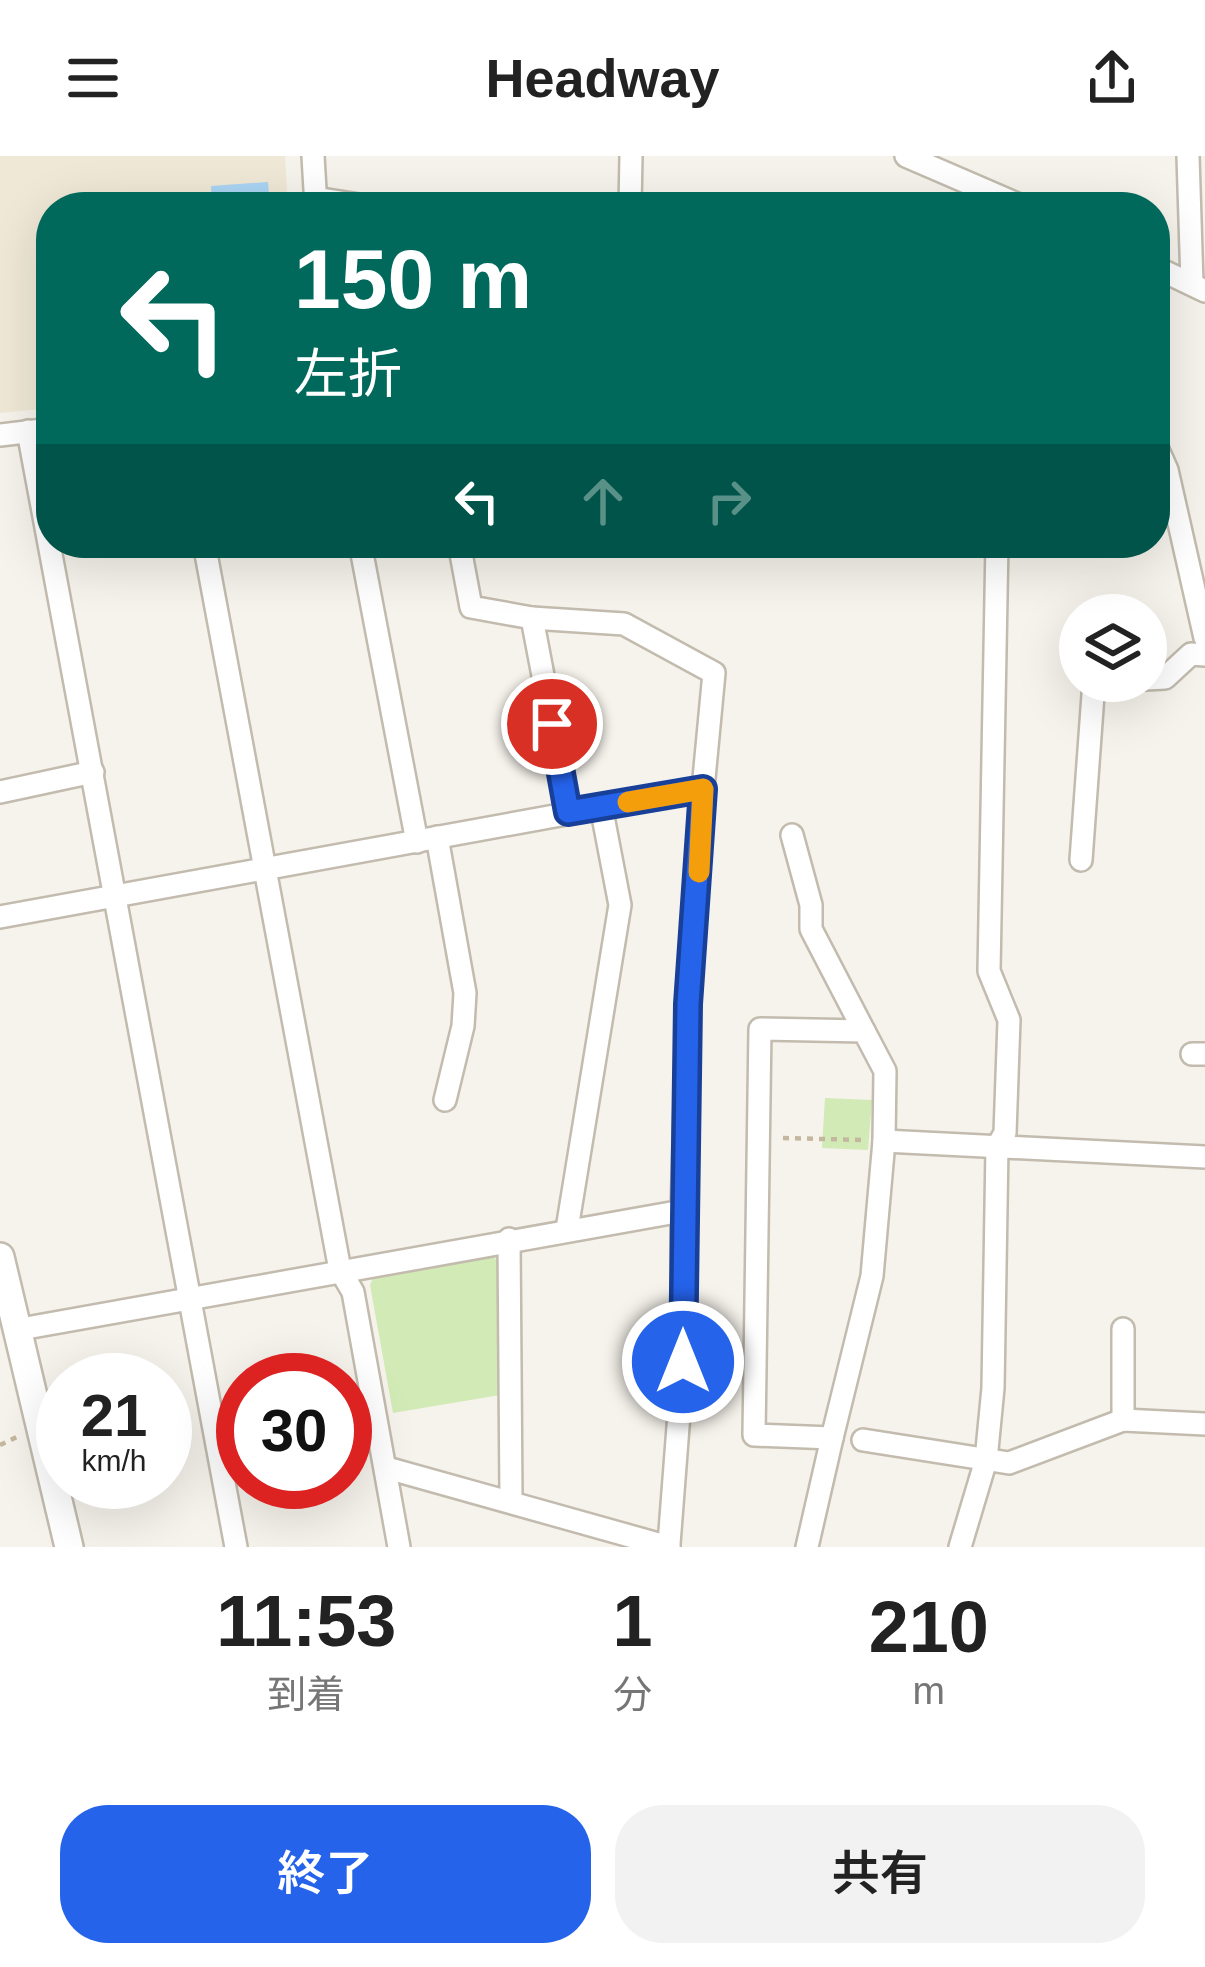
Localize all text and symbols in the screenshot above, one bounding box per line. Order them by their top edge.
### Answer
icon: menu [60,45,126,111]
icon: share [1079,45,1145,111]
text: Headway [485,48,720,108]
text: 150 m [294,232,532,326]
icon: left [96,240,252,396]
text: 左折 [294,344,402,404]
icon: left [444,468,510,534]
icon: ahead [570,468,636,534]
icon: right [696,468,762,534]
map controls [1059,594,1167,702]
button: layers [1059,594,1167,702]
pin [501,673,603,775]
icon: arrive [519,691,585,757]
position arrow [620,1299,746,1425]
speed limit sign: 30 [216,1353,372,1509]
text: 21 [81,1382,147,1449]
text: km/h [81,1444,147,1477]
text: 11:53 [216,1581,396,1661]
text: 1 [613,1581,653,1661]
text: 210 [869,1587,989,1667]
text: m [913,1669,945,1712]
text: 到着 [267,1673,345,1716]
text: 分 [613,1673,652,1716]
button: 終了 [60,1805,591,1943]
button: 共有 [615,1805,1145,1943]

